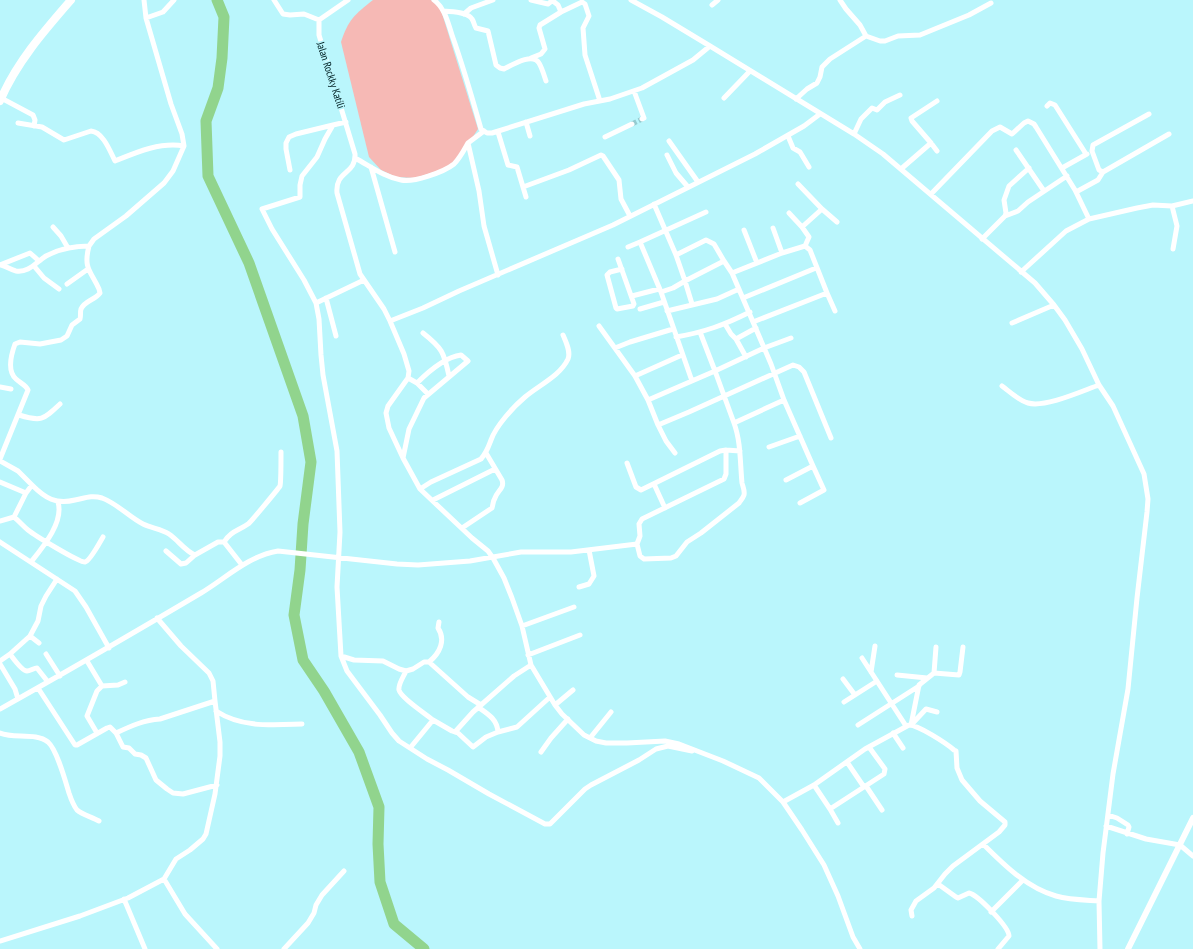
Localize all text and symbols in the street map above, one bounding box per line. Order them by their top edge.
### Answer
street label: Jalan Rockky Katili [313,39,348,110]

